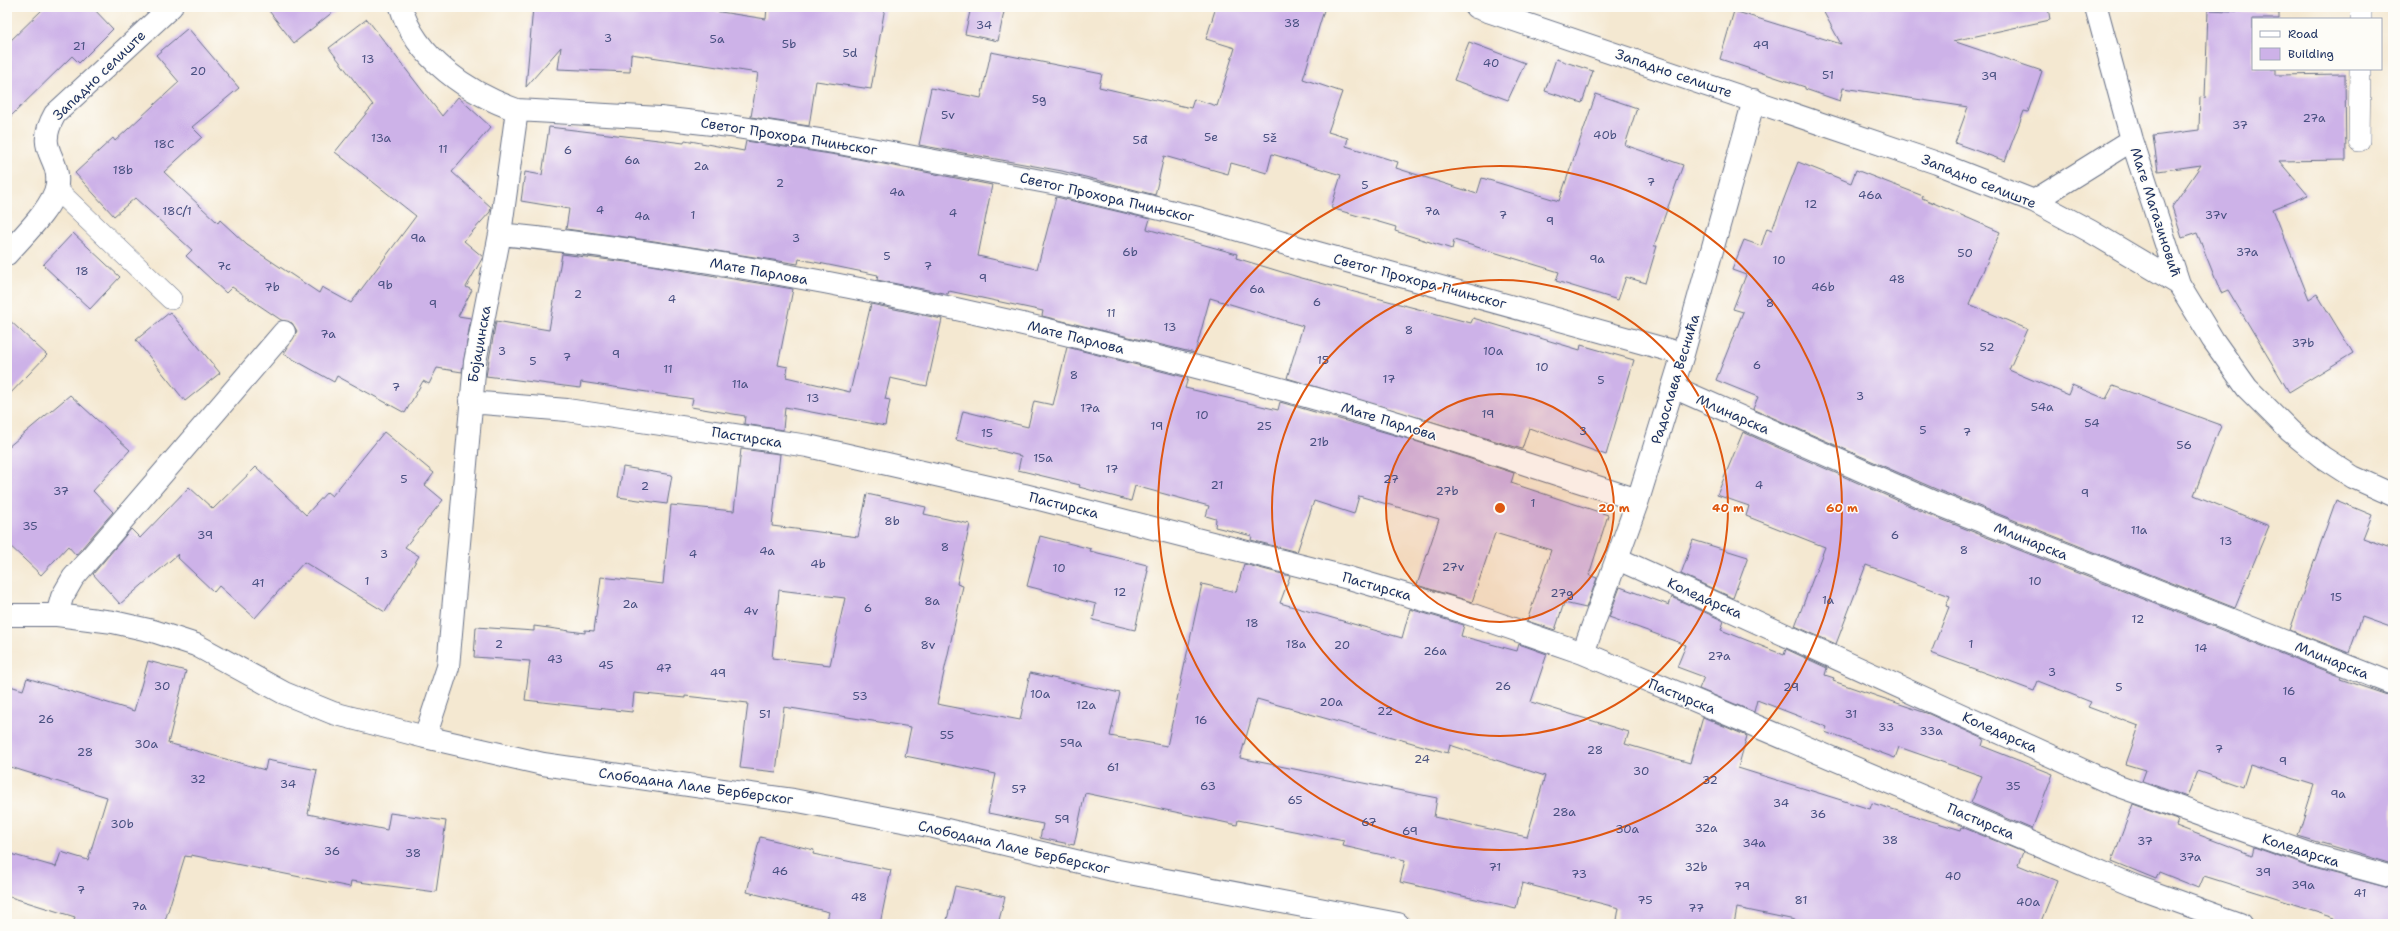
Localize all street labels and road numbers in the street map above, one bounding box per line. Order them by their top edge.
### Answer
street label: Западно селиште [49,26,149,124]
street label: Западно селиште [1613,45,1735,101]
street label: Светог Прохора Пчињског [699,113,879,159]
street label: Маге Магазиновић [2127,145,2185,279]
street label: Западно селиште [1919,150,2039,212]
street label: Светог Прохора Пчињског [1018,168,1197,226]
street label: Светог Прохора Пчињског [1331,249,1509,313]
street label: Мате Парлова [709,254,810,289]
street label: Бојаџинска [463,304,495,384]
street label: Радослава Веснића [1647,311,1703,446]
street label: Мате Парлова [1026,316,1127,358]
street label: Млинарска [1694,390,1773,438]
street label: Мате Парлова [1339,398,1439,444]
street label: Пастирска [710,423,784,452]
street label: Пастирска [1027,488,1101,522]
street label: Млинарска [1991,518,2071,564]
street label: Пастирска [1340,568,1414,605]
street label: Коледарска [1665,573,1746,623]
street label: Млинарска [2292,637,2372,683]
street label: Пастирска [1646,674,1719,718]
street label: Коледарска [1960,707,2041,757]
street label: Слободана Лале Берберског [598,763,795,809]
street label: Пастирска [1945,799,2018,843]
street label: Слободана Лале Берберског [916,816,1112,878]
street label: Коледарска [2260,829,2342,871]

